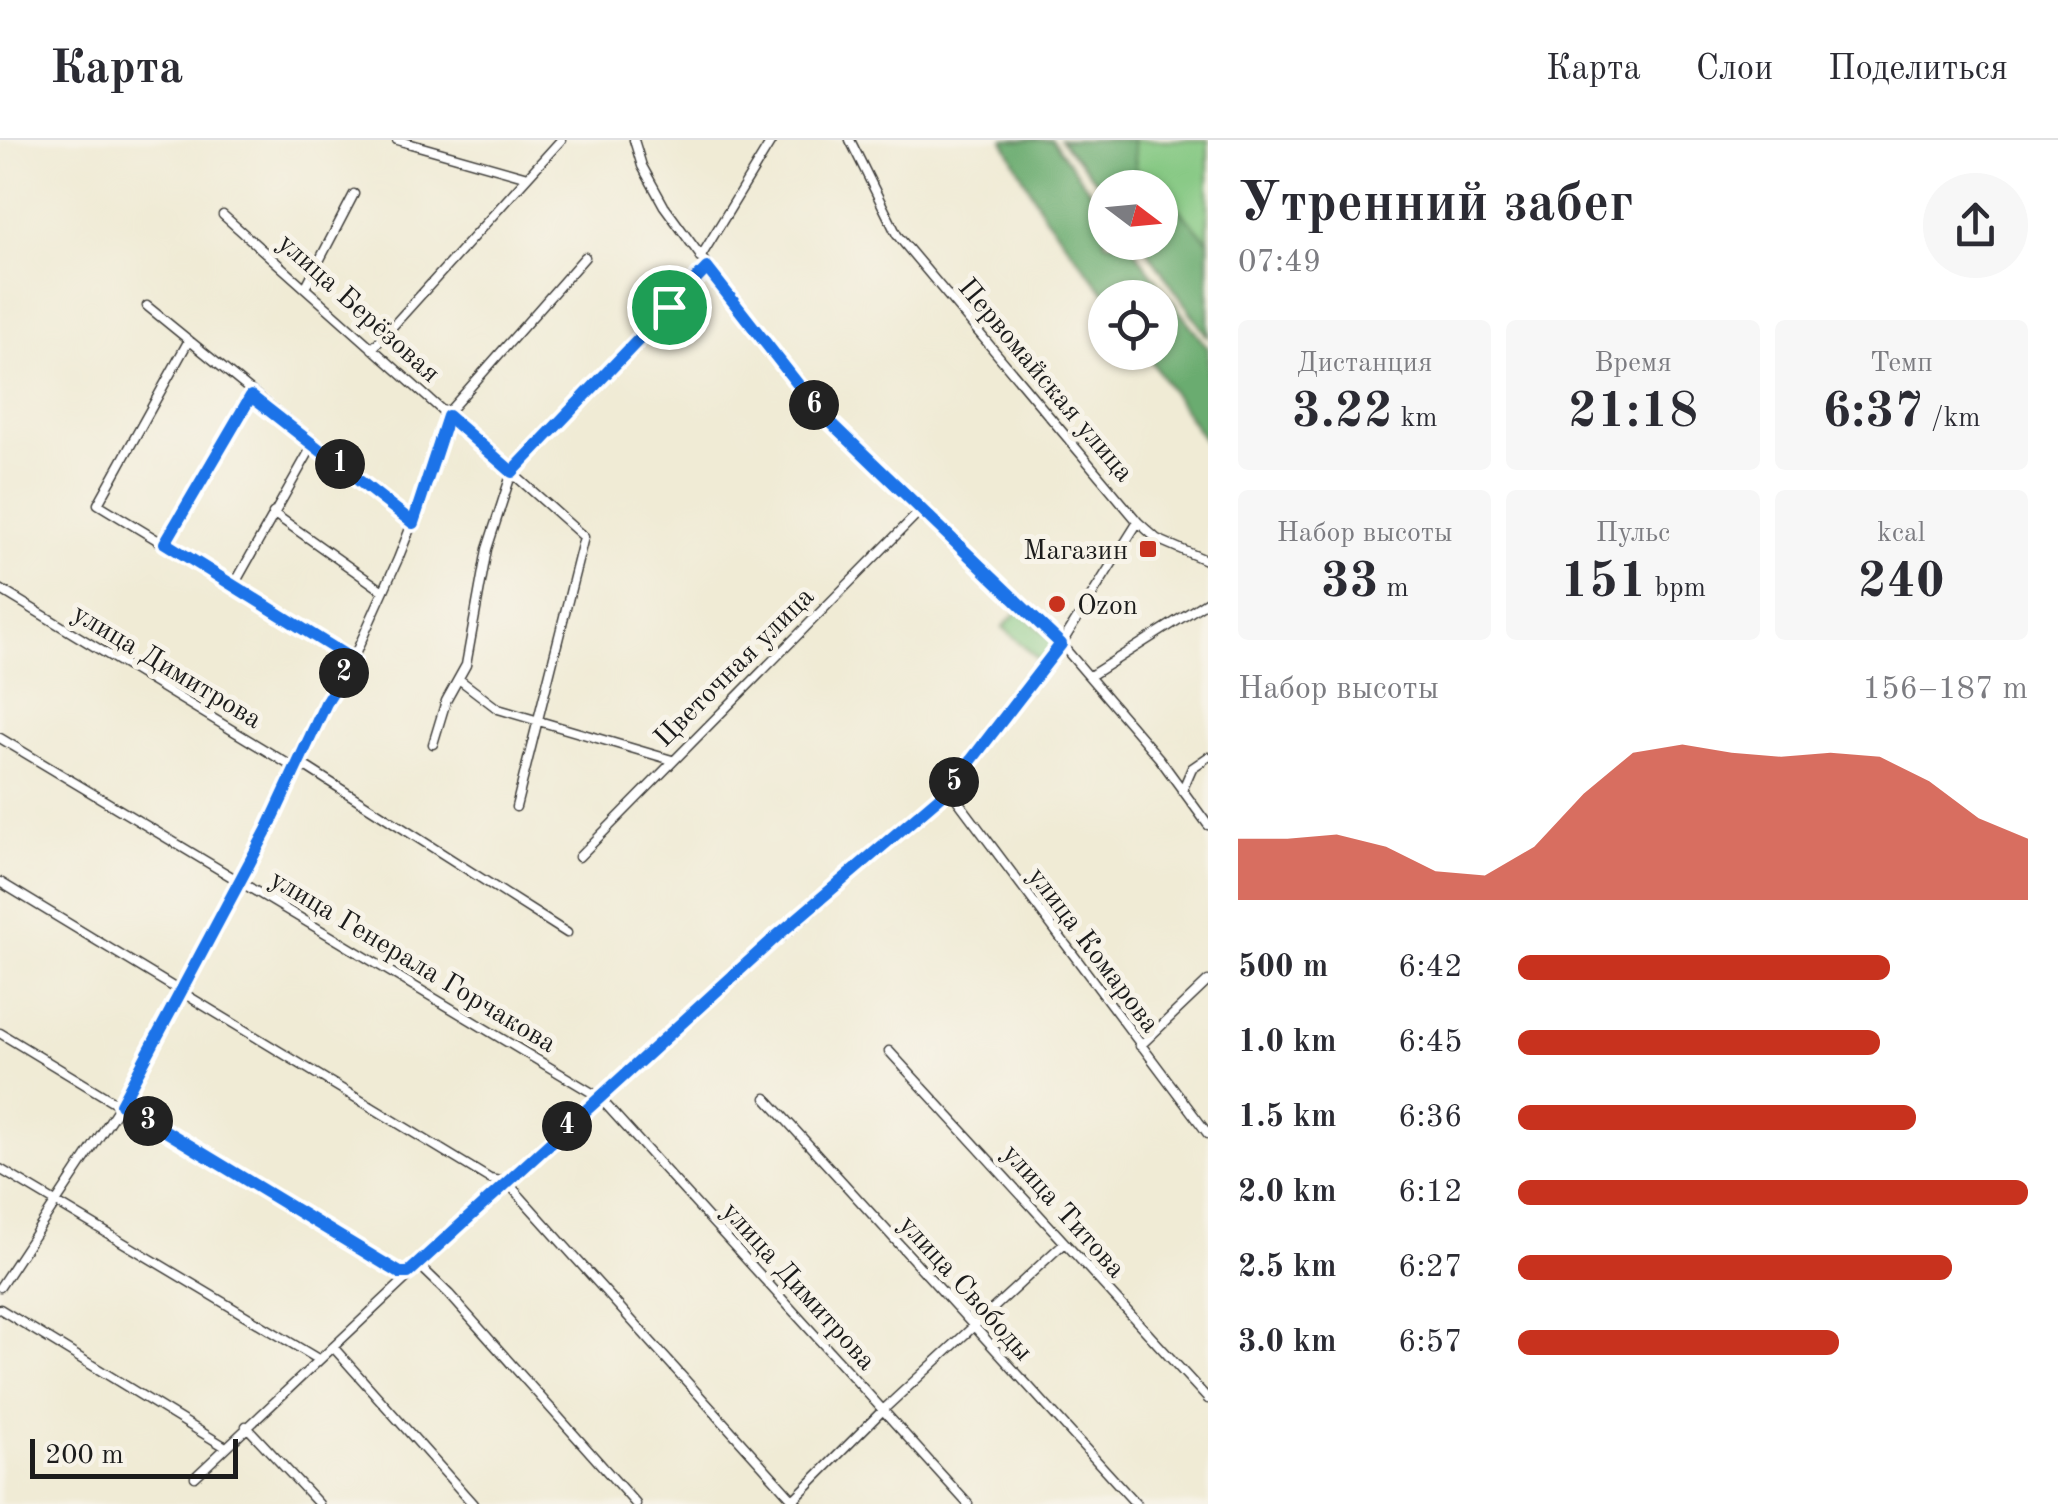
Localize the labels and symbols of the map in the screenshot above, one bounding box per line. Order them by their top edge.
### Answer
north arrow [1088,170,1178,260]
street label: улица Берёзовая [272,229,444,389]
pin [627,265,712,350]
street label: Первомайская улица [952,274,1138,488]
pin: 6 [789,380,839,430]
pin: 1 [315,439,365,489]
place label: Магазин [1023,538,1128,566]
marker: Магазин [1137,538,1159,560]
street label: Цветочная улица [650,583,820,753]
marker: Ozon [1046,593,1068,615]
place label: Ozon [1077,593,1138,621]
street label: улица Димитрова [67,600,266,735]
pin: 2 [319,648,369,698]
pin: 5 [929,757,979,807]
street label: улица Комарова [1021,863,1164,1039]
street label: улица Генерала Горчакова [264,866,561,1059]
pin: 3 [123,1096,173,1146]
pin: 4 [542,1101,592,1151]
street label: улица Титова [996,1140,1130,1284]
street label: улица Димитрова [715,1198,880,1377]
street label: улица Свободы [893,1211,1037,1367]
scale bar [30,1434,238,1478]

